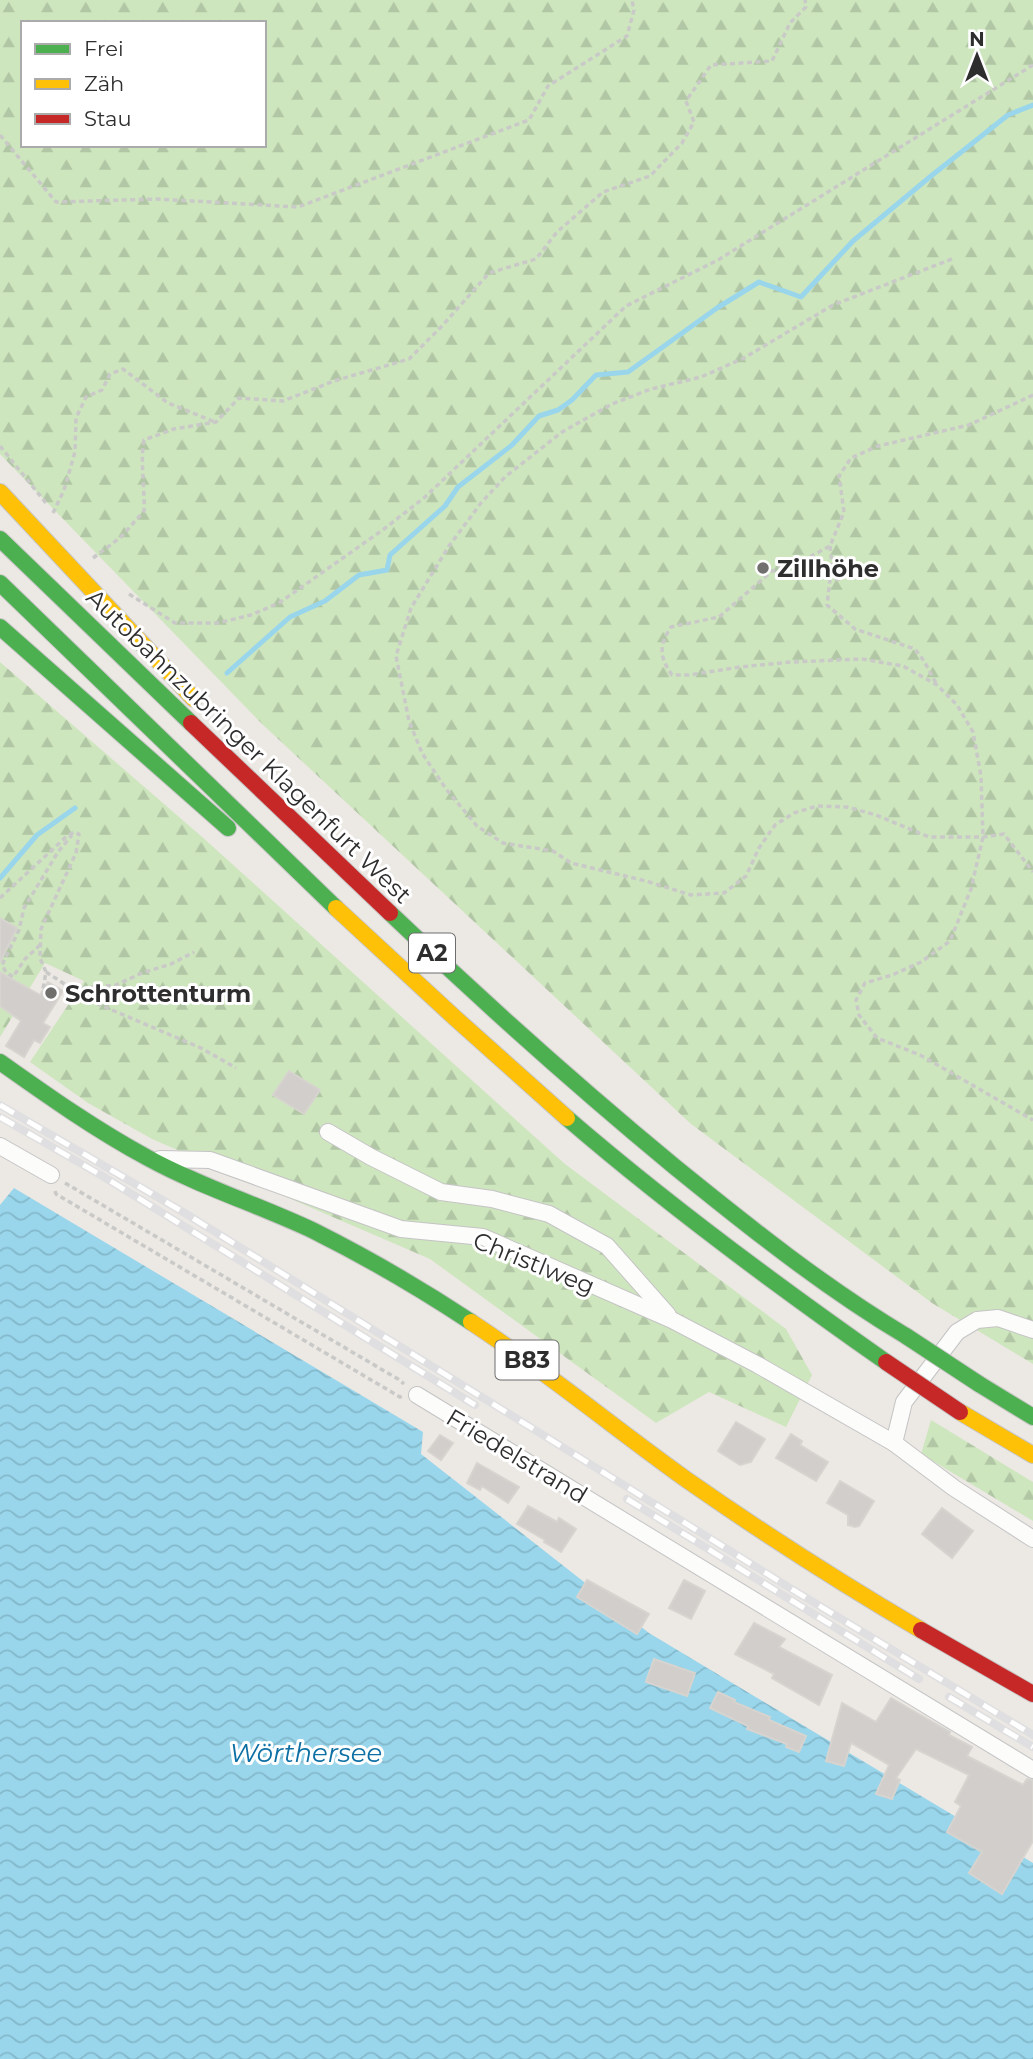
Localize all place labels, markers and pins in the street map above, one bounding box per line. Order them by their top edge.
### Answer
place label: Zillhöhe [777,554,879,583]
marker: Zillhöhe [755,560,771,576]
place label: Schrottenturm [65,979,251,1008]
marker: Schrottenturm [43,985,59,1001]

